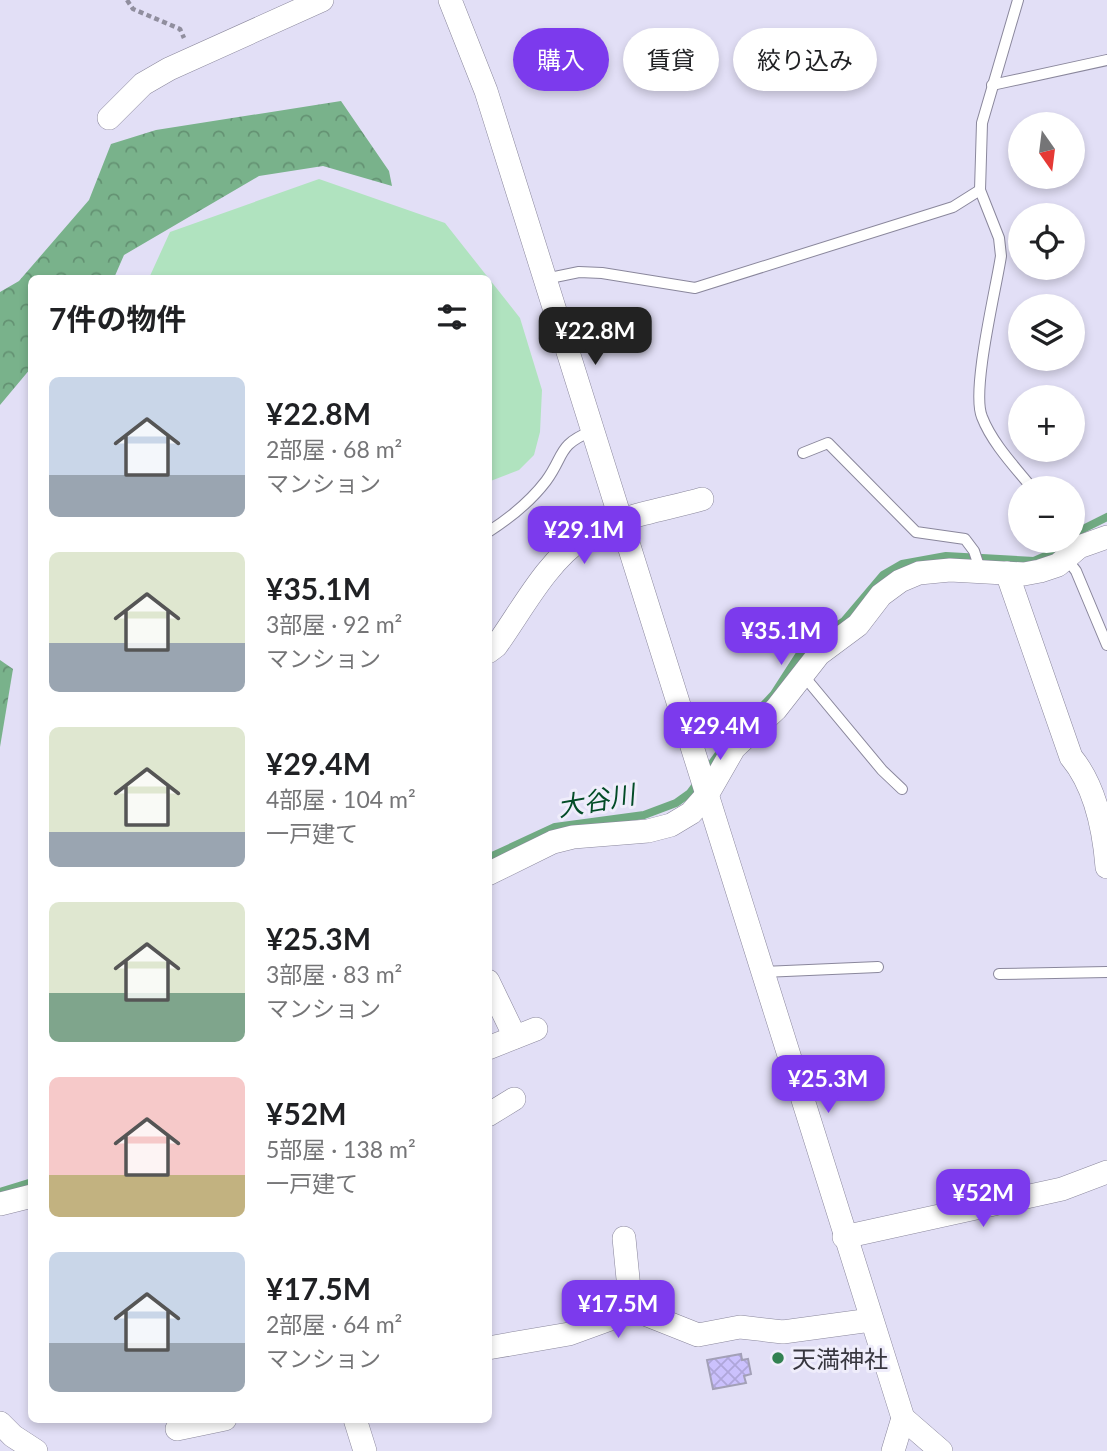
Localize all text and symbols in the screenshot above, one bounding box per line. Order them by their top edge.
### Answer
chip: 購入 [513,28,609,91]
chip: 賃貸 [623,28,719,91]
chip: 絞り込み [733,28,877,91]
north arrow [1008,112,1085,189]
map controls [1008,112,1085,553]
button: locate [1008,203,1085,280]
button: layers [1008,294,1085,371]
icon: filters [433,298,471,336]
text: 7件の物件 [49,300,186,336]
pin: ¥22.8M [538,308,652,367]
text: ¥22.8M [555,316,635,344]
button: + [1008,385,1085,462]
text: ¥22.8M [266,395,371,431]
icon: home [105,405,189,489]
text: 2部屋 · 68 m² [266,435,402,463]
text: マンション [266,469,381,497]
button: − [1008,476,1085,553]
pin: ¥29.1M [527,506,641,566]
text: ¥29.1M [544,515,624,543]
text: ¥35.1M [266,570,371,606]
icon: home [105,580,189,664]
pin: ¥35.1M [724,608,838,667]
text: 3部屋 · 92 m² [266,610,402,638]
text: ¥35.1M [741,616,821,644]
text: マンション [266,644,381,672]
pin: ¥29.4M [663,702,777,762]
text: ¥29.4M [680,711,760,739]
text: ¥29.4M [266,745,371,781]
icon: home [105,755,189,839]
water label: 大谷川 [555,777,640,823]
text: 4部屋 · 104 m² [266,785,416,813]
text: 一戸建て [266,819,358,847]
text: ¥25.3M [266,920,371,956]
icon: home [105,930,189,1014]
text: 3部屋 · 83 m² [266,960,402,988]
text: マンション [266,994,381,1022]
pin: ¥25.3M [771,1056,885,1115]
text: ¥25.3M [788,1064,868,1092]
text: ¥52M [266,1095,347,1131]
icon: home [105,1105,189,1189]
text: 5部屋 · 138 m² [266,1135,416,1163]
text: 一戸建て [266,1169,358,1197]
pin: ¥52M [942,1170,1024,1229]
text: ¥52M [952,1178,1014,1206]
text: ¥17.5M [266,1270,371,1306]
icon: home [105,1280,189,1364]
pin: ¥17.5M [561,1280,675,1340]
text: ¥17.5M [578,1289,658,1317]
text: 2部屋 · 64 m² [266,1310,402,1338]
text: マンション [266,1344,381,1372]
place label: 天満神社 [792,1344,888,1373]
marker: 天満神社 [770,1350,786,1366]

